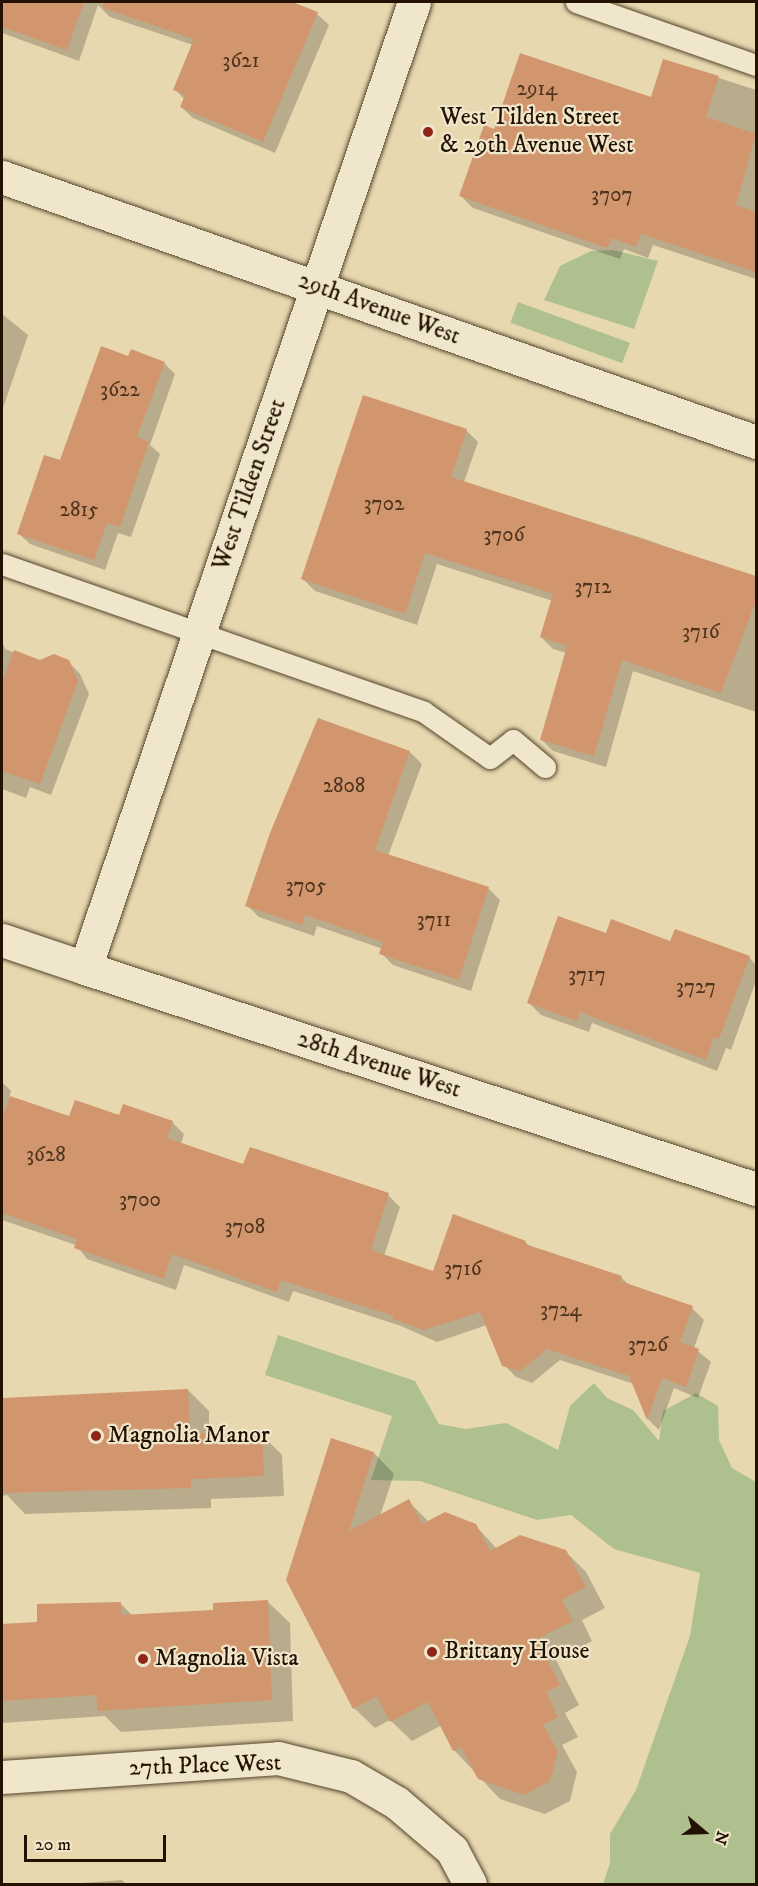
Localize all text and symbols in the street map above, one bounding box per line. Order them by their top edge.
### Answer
house number: 3621 [223,48,259,74]
house number: 2914 [517,76,557,102]
place label: West Tilden Street & 29th Avenue West [440,104,634,160]
marker: West Tilden Street & 29th Avenue West [421,125,435,139]
house number: 3707 [591,182,633,208]
street label: 29th Avenue West [294,266,464,352]
house number: 3622 [100,377,140,403]
street label: West Tilden Street [207,395,293,575]
house number: 3702 [364,491,404,517]
house number: 2815 [60,497,98,523]
house number: 3706 [483,522,525,548]
house number: 3712 [575,574,611,600]
house number: 3716 [682,619,720,645]
house number: 2808 [323,773,365,799]
house number: 3705 [286,873,326,899]
house number: 3711 [417,907,451,933]
house number: 3717 [568,962,606,988]
house number: 3727 [676,974,716,1000]
street label: 28th Avenue West [294,1025,464,1105]
house number: 3628 [26,1142,66,1168]
house number: 3700 [119,1187,161,1213]
house number: 3708 [225,1214,265,1240]
house number: 3716 [444,1256,482,1282]
house number: 3724 [540,1297,582,1323]
house number: 3726 [628,1332,668,1358]
place label: Magnolia Manor [108,1422,270,1450]
marker: Magnolia Manor [89,1429,103,1443]
place label: Brittany House [444,1638,590,1666]
place label: Magnolia Vista [155,1645,299,1673]
marker: Brittany House [425,1645,439,1659]
marker: Magnolia Vista [136,1652,150,1666]
street label: 27th Place West [128,1749,282,1783]
north arrow [674,1802,734,1862]
scale bar [27,1823,170,1861]
text: N [709,1828,733,1847]
text: 20 m [35,1834,71,1856]

